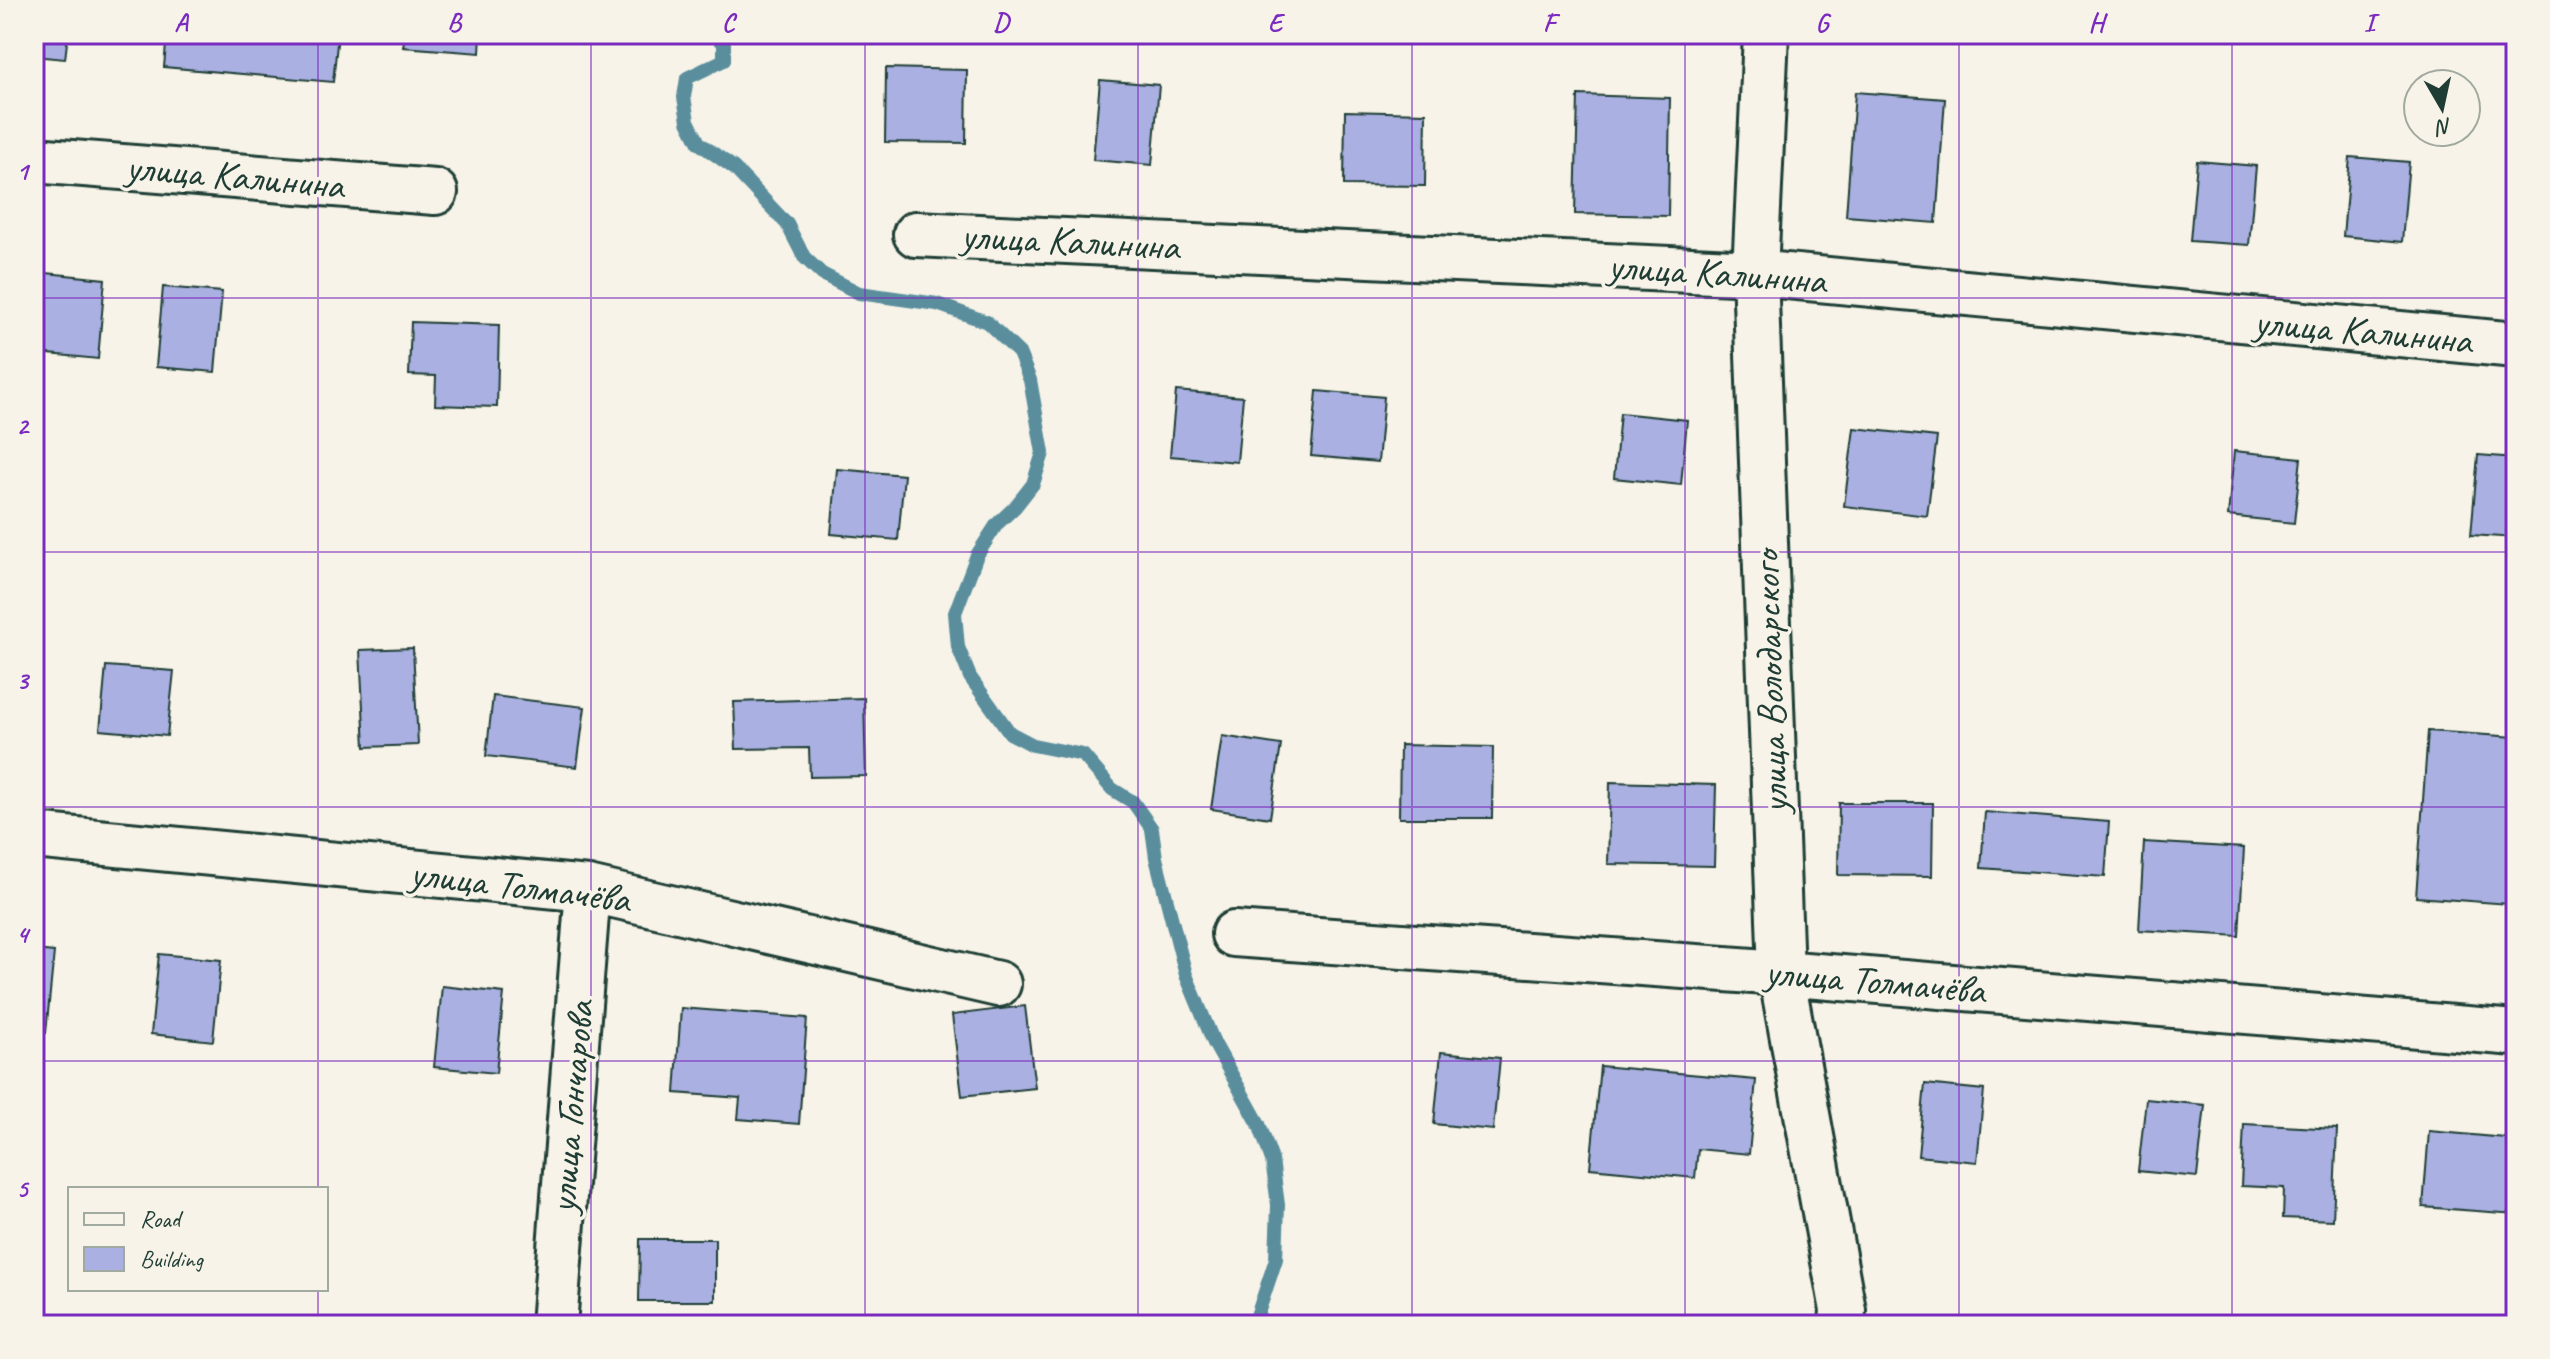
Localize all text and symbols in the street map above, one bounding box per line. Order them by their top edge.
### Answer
text: A [174,6,189,39]
text: B [447,6,463,39]
text: C [722,6,738,39]
text: D [993,6,1011,39]
text: E [1268,6,1286,39]
text: F [1543,6,1561,39]
text: G [1816,6,1832,39]
text: H [2089,6,2109,39]
text: I [2364,6,2381,39]
north arrow [2402,68,2482,148]
text: N [2433,112,2454,142]
street label: улица Калинина [122,141,348,211]
text: 1 [16,155,31,188]
street label: улица Калинина [958,210,1183,272]
street label: улица Калинина [1604,240,1830,306]
street label: улица Калинина [2250,296,2476,366]
text: 2 [16,409,30,442]
street label: улица Володарского [1740,546,1800,816]
text: 3 [16,664,30,697]
street label: улица Толмачёва [405,847,635,925]
text: 4 [16,918,31,951]
street label: улица Толмачёва [1761,946,1990,1016]
street label: улица Гончарова [537,996,605,1217]
text: 5 [16,1172,30,1205]
legend [68,1187,328,1291]
text: Road [140,1204,184,1234]
text: Building [140,1244,205,1274]

